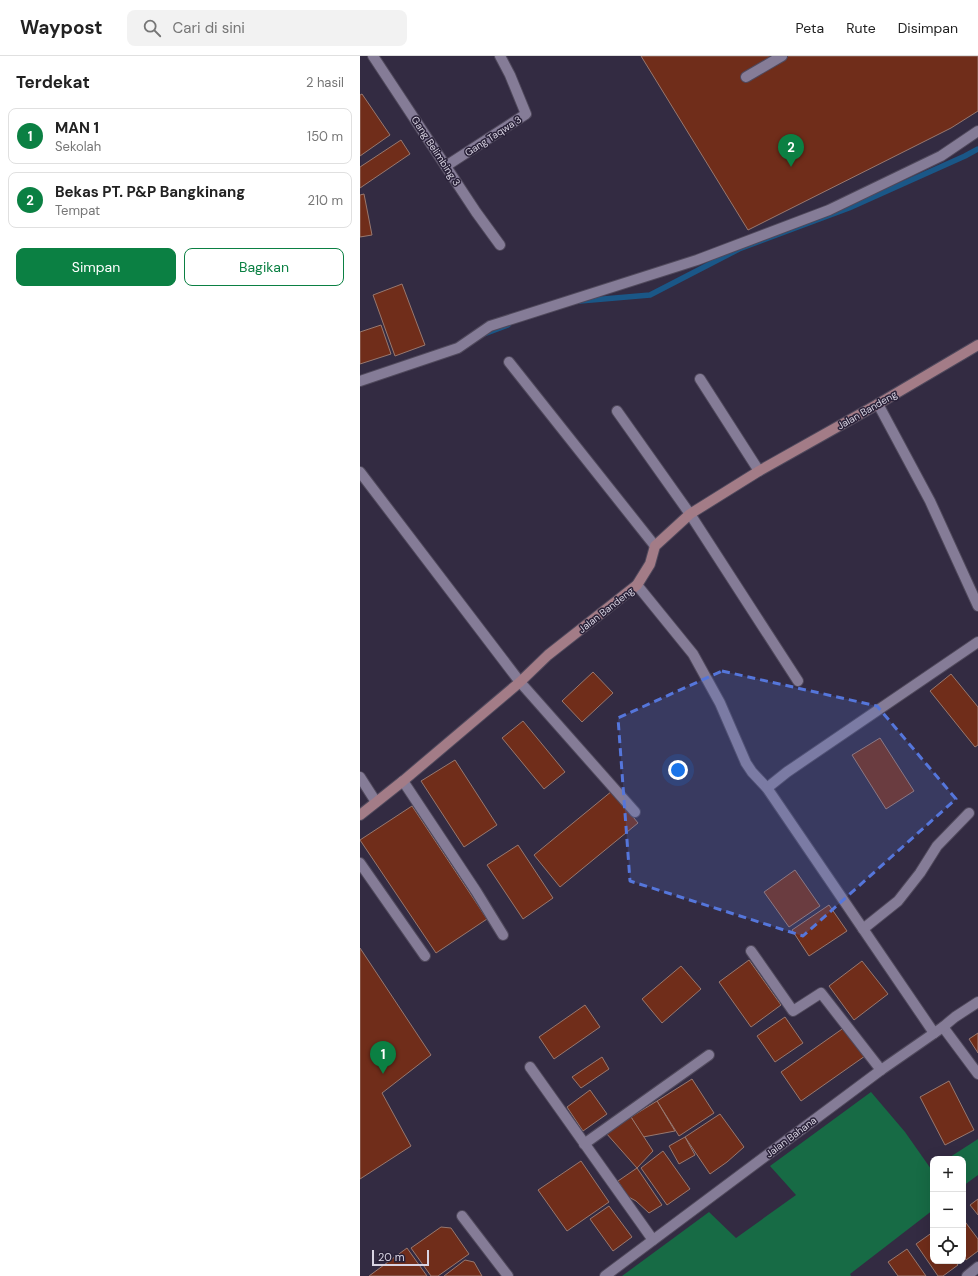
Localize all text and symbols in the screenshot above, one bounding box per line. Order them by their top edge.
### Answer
search box [127,10,407,46]
text: Waypost [20,15,103,40]
icon: search [141,17,163,39]
text: Cari di sini [173,18,245,38]
text: Peta [796,19,824,37]
text: Rute [846,19,876,37]
text: Disimpan [898,19,958,37]
text: Terdekat [16,71,90,93]
text: 2 hasil [306,74,344,91]
street label: Gang Taqwa 3 [462,113,524,159]
street label: Gang Belimbing 3 [409,114,464,188]
text: MAN 1 [55,118,99,138]
text: 1 [28,128,32,145]
text: 150 m [307,128,343,145]
pin: 2 [778,134,804,167]
text: Sekolah [55,138,101,155]
text: Bekas PT. P&P Bangkinang [55,182,245,202]
text: 2 [26,192,34,209]
text: 210 m [308,192,343,209]
text: Tempat [55,202,100,219]
button: Simpan [16,248,176,286]
button: Bagikan [184,248,344,286]
street label: Jalan Bandeng [835,387,900,432]
street label: Jalan Bandeng [576,584,637,636]
your location [668,760,688,780]
pin: 1 [370,1041,396,1074]
street label: Jalan Bahana [763,1114,819,1160]
map controls [930,1156,966,1264]
button: + [930,1156,966,1192]
button: − [930,1192,966,1228]
button: locate [930,1228,966,1264]
scale bar [372,1248,429,1267]
text: 20 m [378,1250,404,1264]

